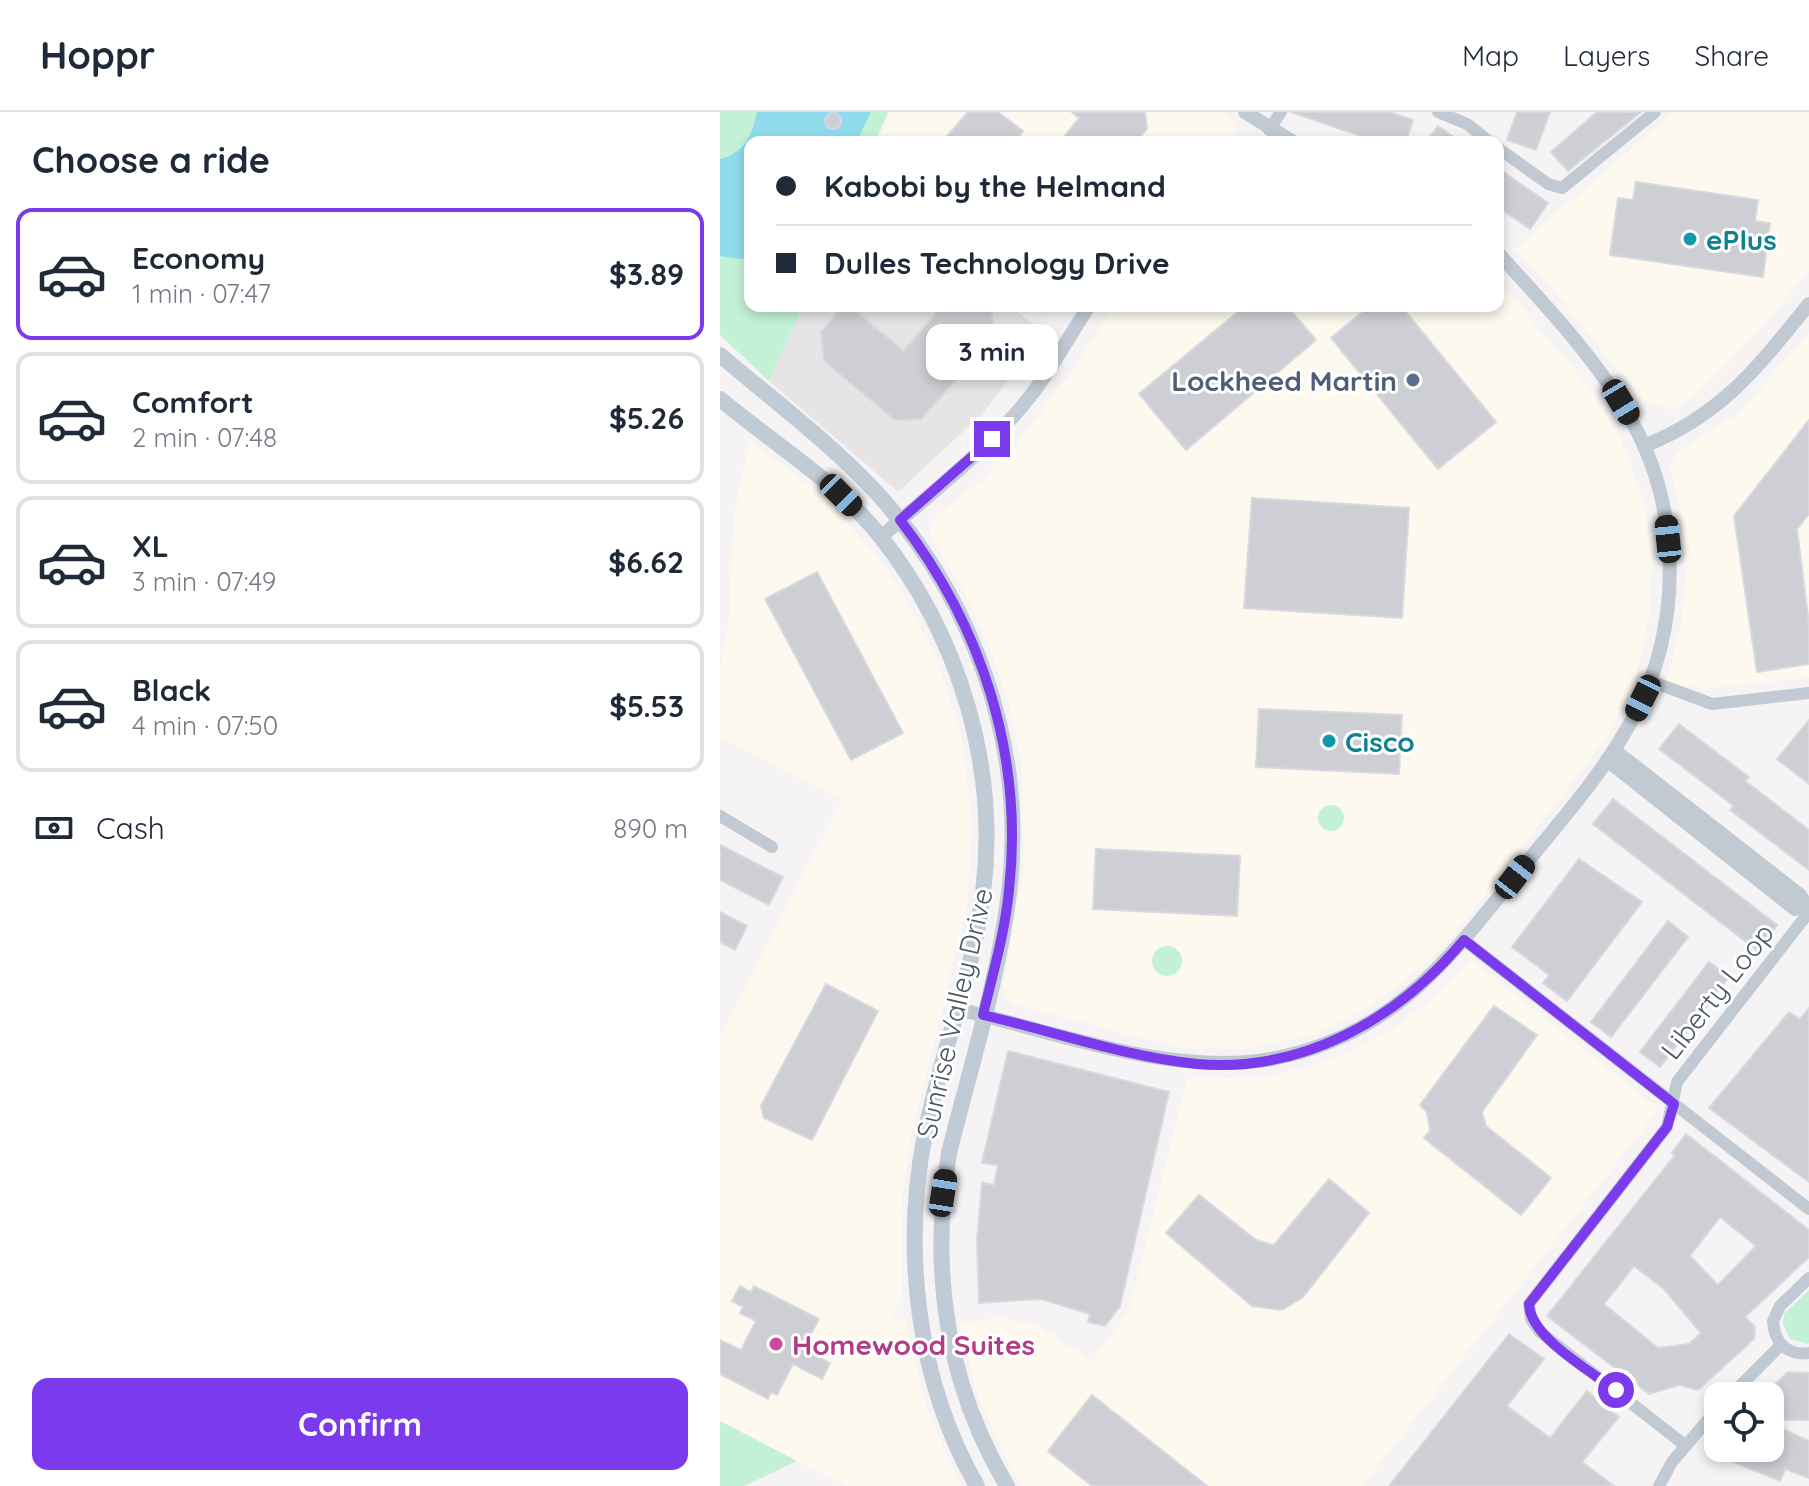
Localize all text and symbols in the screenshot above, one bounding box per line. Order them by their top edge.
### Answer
text: Hoppr [40,31,155,79]
text: Map [1462,38,1519,73]
text: Layers [1563,38,1650,73]
text: Share [1694,38,1769,73]
text: Choose a ride [32,137,270,182]
text: Kabobi by the Helmand [824,167,1166,205]
place label: ePlus [1706,222,1777,257]
marker: ePlus [1681,230,1699,248]
icon: car [36,238,108,310]
text: Economy [132,239,265,277]
text: Dulles Technology Drive [824,244,1170,282]
text: $3.89 [609,255,684,293]
text: 1 min · 07:47 [132,277,271,310]
callout: 3 min [926,323,1058,379]
text: 3 min [959,335,1025,368]
place label: Lockheed Martin [1171,363,1397,398]
marker: Lockheed Martin [1404,371,1422,389]
car [1598,375,1644,429]
icon: car [36,382,108,454]
text: Comfort [132,383,253,421]
text: $5.26 [609,399,684,437]
text: 2 min · 07:48 [132,421,277,454]
route end [974,421,1010,457]
car [816,470,866,520]
car [1654,514,1682,564]
icon: car [36,526,108,598]
text: XL [132,527,169,565]
text: $6.62 [608,543,684,581]
text: 3 min · 07:49 [132,565,276,598]
icon: car [36,670,108,742]
text: Black [132,671,211,709]
car [1622,671,1664,725]
text: $5.53 [609,687,684,725]
text: 4 min · 07:50 [132,709,278,742]
place label: Cisco [1345,724,1415,759]
marker: Cisco [1320,732,1338,750]
icon: cash [32,806,76,850]
text: Cash [96,809,165,847]
text: 890 m [613,812,688,845]
car [1491,851,1539,903]
street label: Sunrise Valley Drive [908,885,1000,1141]
street label: Liberty Loop [1653,916,1781,1066]
car [927,1167,959,1219]
place label: Homewood Suites [792,1327,1035,1362]
marker: Homewood Suites [767,1335,785,1353]
route start [1598,1372,1634,1408]
button: Confirm [32,1378,688,1470]
map controls [1704,1382,1784,1462]
button: locate [1704,1382,1784,1462]

